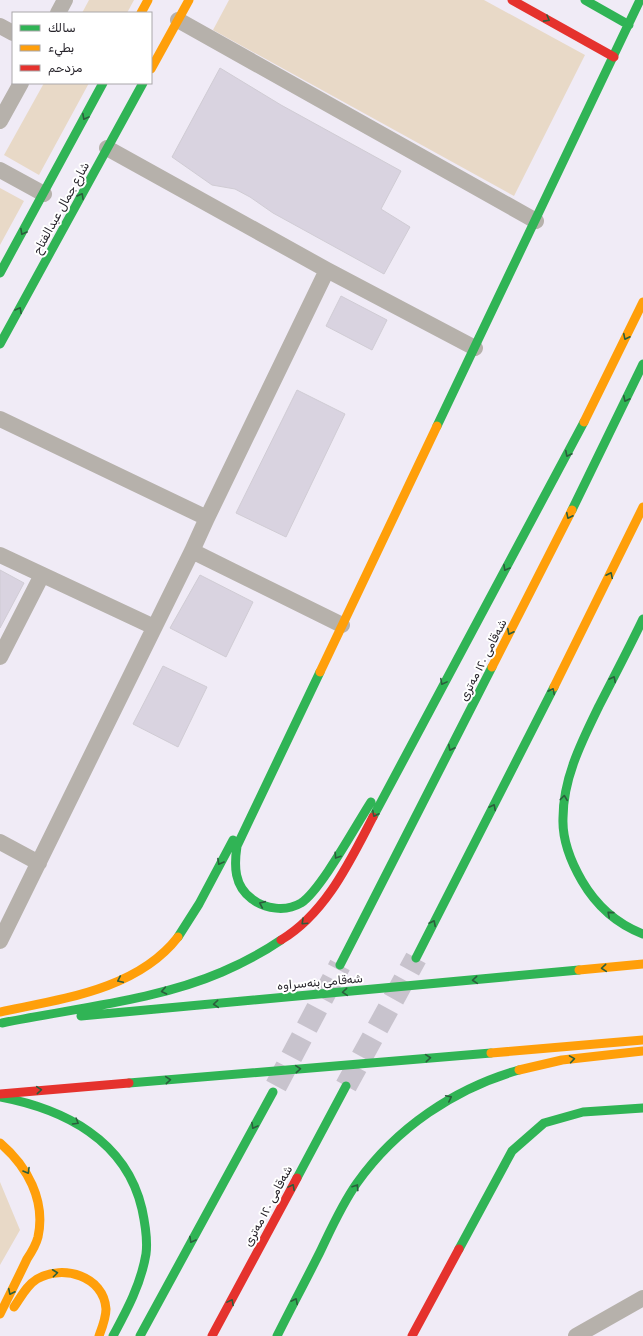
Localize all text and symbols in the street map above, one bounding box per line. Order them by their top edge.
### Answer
legend [12,12,152,84]
one-way arrow [542,14,550,22]
text: سالك [48,21,76,35]
text: بطيء [48,41,74,57]
text: مزدحم [48,61,83,76]
one-way arrow [82,113,89,120]
street label: شارع جمال عبدالفتاح [30,159,94,258]
one-way arrow [77,193,84,200]
one-way arrow [20,227,27,235]
one-way arrow [14,307,21,314]
one-way arrow [623,333,631,341]
one-way arrow [623,395,631,402]
one-way arrow [565,449,572,457]
one-way arrow [566,512,574,519]
one-way arrow [504,564,511,571]
one-way arrow [605,572,613,579]
street label: شەقامی ١٢٠ مەتری [456,617,511,704]
one-way arrow [507,628,515,635]
one-way arrow [608,675,616,683]
one-way arrow [441,678,448,685]
one-way arrow [547,688,555,696]
one-way arrow [449,744,456,751]
one-way arrow [559,795,568,801]
one-way arrow [488,804,495,811]
one-way arrow [372,809,380,817]
one-way arrow [334,852,342,859]
one-way arrow [218,858,225,865]
one-way arrow [258,901,266,909]
one-way arrow [607,911,615,918]
one-way arrow [301,917,309,924]
one-way arrow [429,920,436,927]
one-way arrow [601,963,607,972]
street label: شەقامی بنەسراوە [277,971,364,994]
one-way arrow [117,975,125,983]
one-way arrow [472,975,478,984]
one-way arrow [161,986,168,994]
one-way arrow [342,987,348,996]
one-way arrow [213,999,219,1008]
one-way arrow [425,1054,431,1063]
one-way arrow [569,1055,575,1064]
one-way arrow [295,1064,301,1073]
one-way arrow [165,1075,171,1084]
one-way arrow [36,1086,42,1095]
one-way arrow [445,1096,453,1103]
one-way arrow [72,1118,79,1125]
one-way arrow [252,1122,259,1129]
street label: شەقامی ١٢٠ مەتری [241,1163,296,1249]
one-way arrow [22,1167,29,1174]
one-way arrow [287,1184,295,1191]
one-way arrow [351,1184,358,1191]
one-way arrow [189,1236,197,1243]
one-way arrow [52,1269,58,1278]
one-way arrow [8,1288,16,1295]
one-way arrow [226,1298,234,1306]
one-way arrow [290,1298,297,1306]

